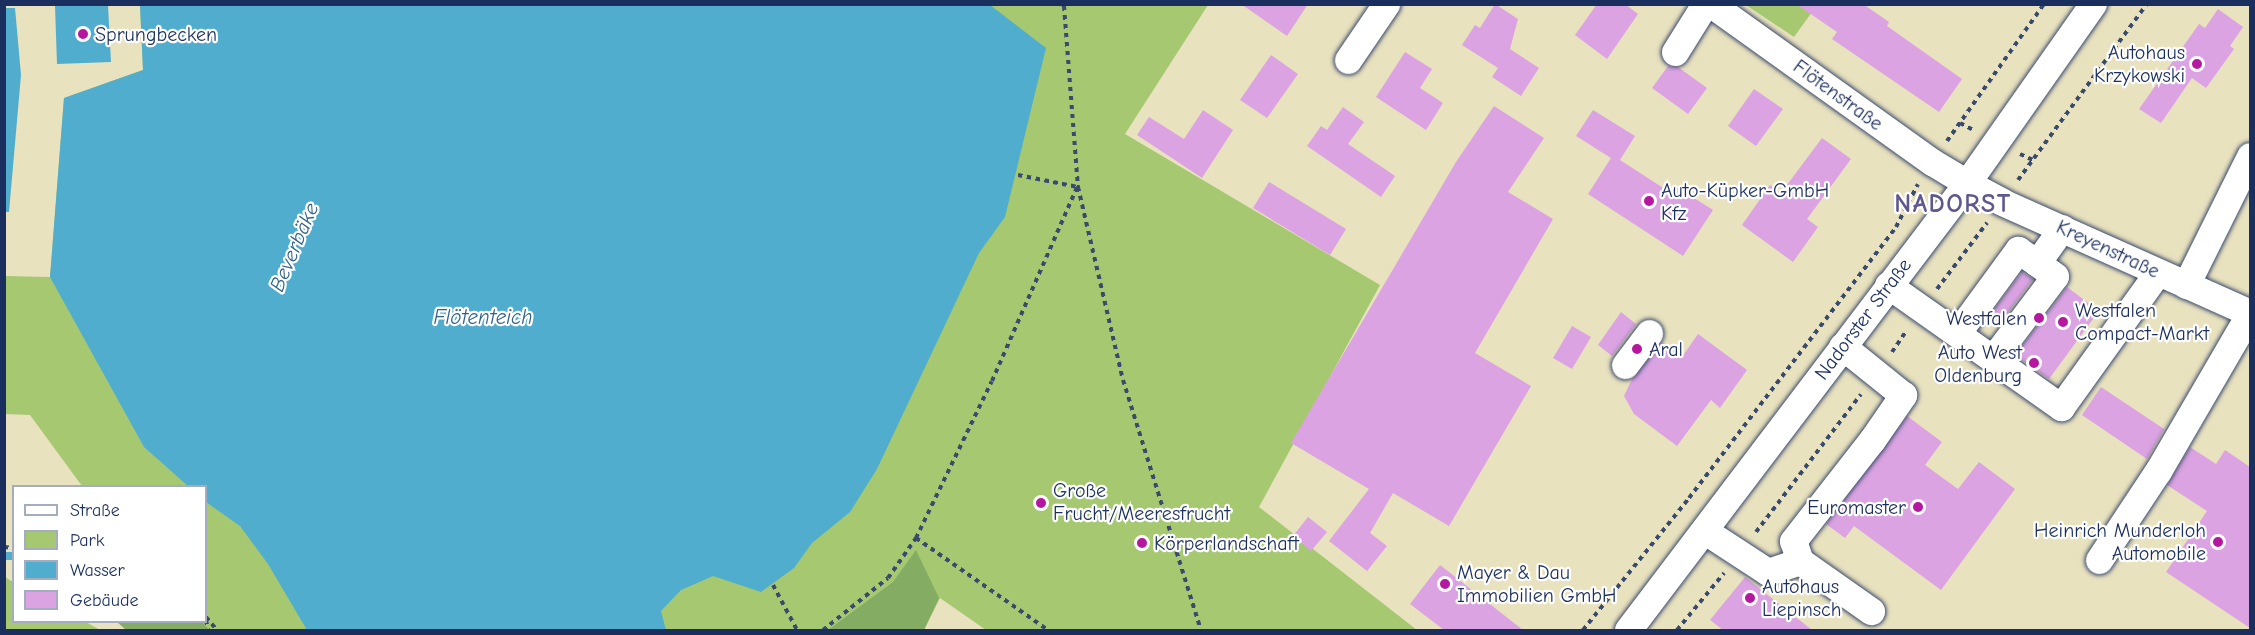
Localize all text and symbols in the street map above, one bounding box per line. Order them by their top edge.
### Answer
place label: Sprungbecken [95,22,217,46]
marker: Sprungbecken [76,27,90,41]
place label: Autohaus Krzykowski [2094,40,2185,87]
street label: Flötenstraße [1788,54,1888,136]
marker: Autohaus Krzykowski [2190,57,2204,71]
place label: Auto-Küpker-GmbH Kfz [1661,178,1829,225]
district label: NADORST [1894,189,2012,221]
marker: Auto-Küpker-GmbH Kfz [1642,194,1656,208]
water label: Beverbäke [264,199,324,295]
street label: Kreyenstraße [2053,215,2163,283]
street label: Nadorster Straße [1810,254,1916,384]
place label: Westfalen Compact-Markt [2075,298,2209,345]
water label: Flötenteich [433,304,533,330]
place label: Westfalen [1946,306,2027,330]
marker: Westfalen [2032,311,2046,325]
marker: Westfalen Compact-Markt [2056,315,2070,329]
place label: Aral [1649,337,1683,361]
place label: Auto West Oldenburg [1934,340,2022,387]
marker: Aral [1630,342,1644,356]
marker: Auto West Oldenburg [2027,356,2041,370]
place label: Große Frucht/Meeresfrucht [1053,479,1230,526]
legend [12,485,207,623]
place label: Euromaster [1807,495,1906,519]
marker: Große Frucht/Meeresfrucht [1034,496,1048,510]
text: Straße [70,500,120,521]
marker: Euromaster [1911,500,1925,514]
place label: Heinrich Munderloh Automobile [2034,518,2206,565]
text: Park [70,530,104,551]
place label: Körperlandschaft [1154,531,1299,555]
marker: Heinrich Munderloh Automobile [2211,535,2225,549]
marker: Körperlandschaft [1135,536,1149,550]
text: Wasser [70,560,125,581]
place label: Mayer & Dau Immobilien GmbH [1457,560,1616,607]
place label: Autohaus Liepinsch [1762,574,1841,621]
marker: Mayer & Dau Immobilien GmbH [1438,577,1452,591]
text: Gebäude [70,590,139,611]
marker: Autohaus Liepinsch [1743,591,1757,605]

